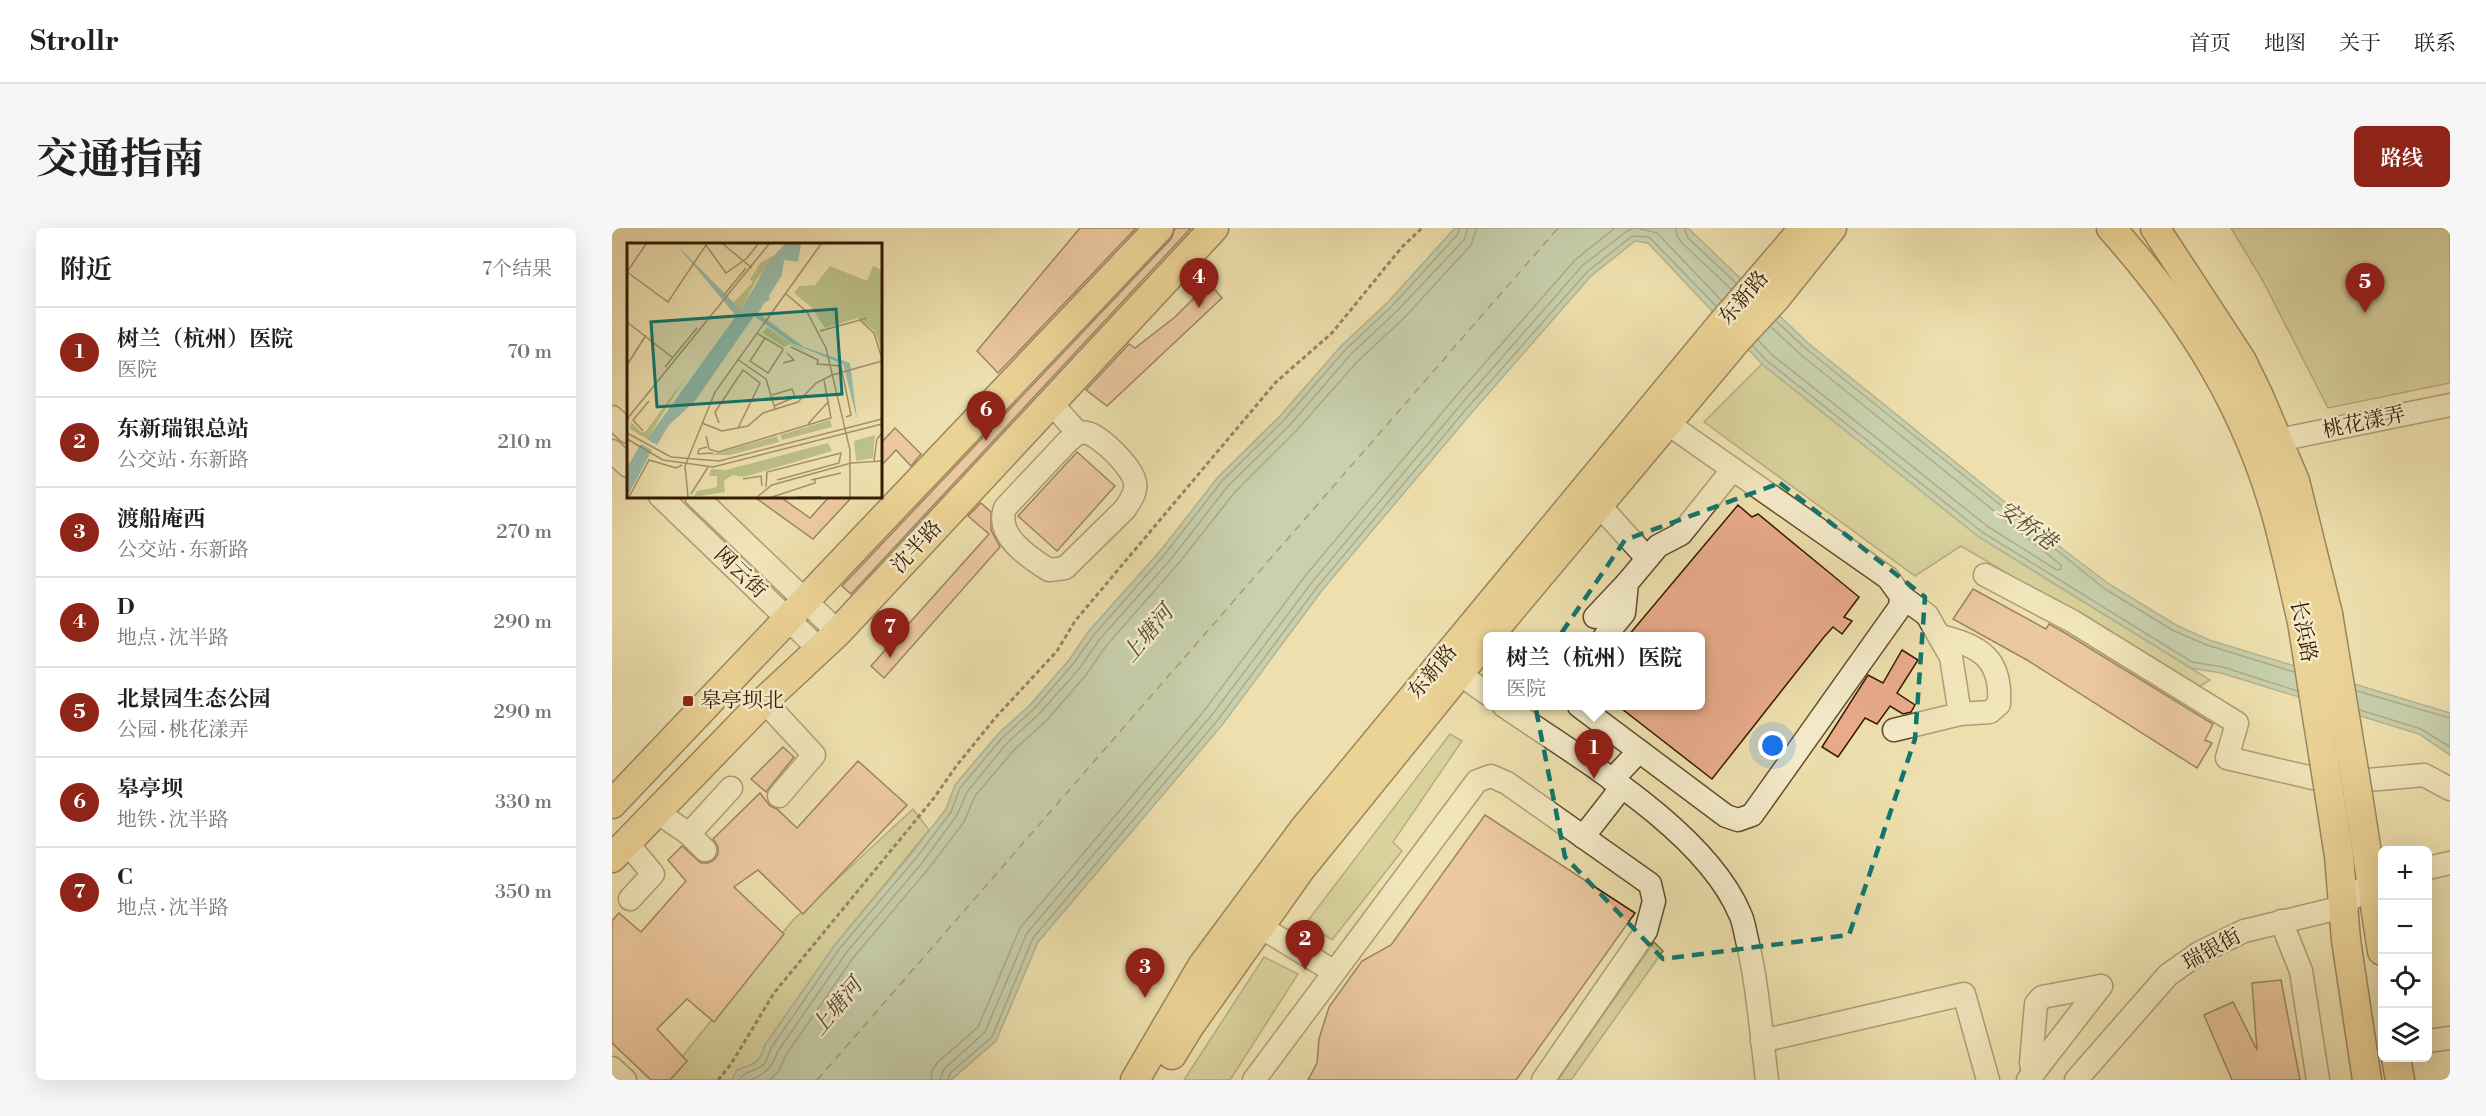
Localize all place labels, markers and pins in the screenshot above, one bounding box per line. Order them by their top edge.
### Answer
pin: 4 [1180,259,1218,308]
pin: 5 [2346,264,2384,313]
pin: 6 [966,392,1006,441]
pin: 7 [870,608,910,658]
place label: 皋亭坝北 [700,688,784,714]
marker: 皋亭坝北 [681,694,695,708]
pin: 1 [1574,730,1614,779]
pin: 2 [1286,920,1324,970]
pin: 3 [1126,948,1164,998]

